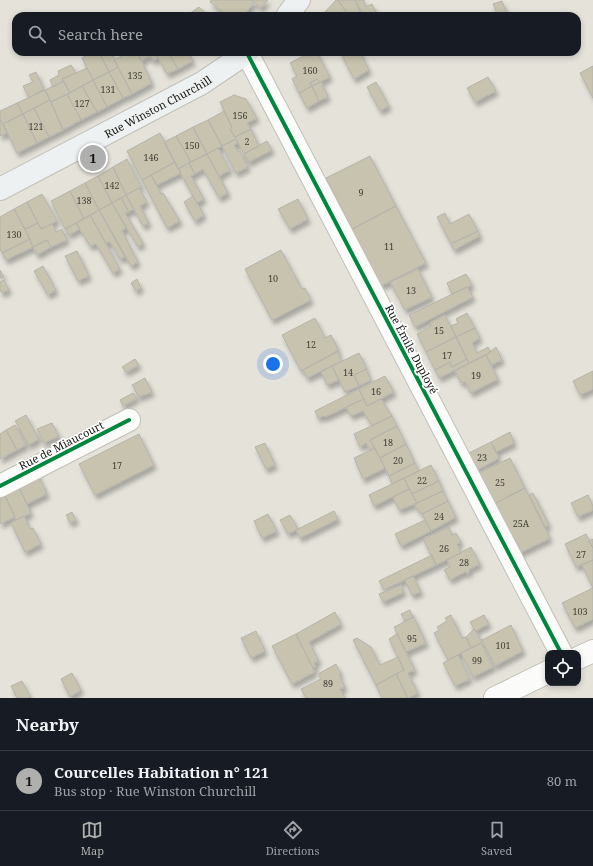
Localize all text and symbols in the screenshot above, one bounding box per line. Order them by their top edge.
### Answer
search box [12,12,581,56]
icon: search [26,23,48,45]
text: Search here [58,24,143,44]
house number: 160 [302,64,318,77]
house number: 135 [127,69,143,82]
street label: Rue Winston Churchill [101,71,214,141]
house number: 131 [100,83,116,96]
house number: 127 [74,97,90,110]
house number: 156 [232,109,248,122]
house number: 121 [28,120,44,133]
house number: 2 [244,135,250,148]
house number: 150 [184,139,200,152]
pin: 1 [80,143,106,173]
house number: 146 [143,151,159,164]
house number: 142 [104,179,120,192]
house number: 9 [358,186,364,199]
house number: 138 [76,194,92,207]
house number: 130 [6,228,22,241]
house number: 11 [384,240,394,253]
house number: 10 [268,272,278,285]
house number: 13 [406,284,416,297]
street label: Rue Émile Duployé [382,302,442,396]
house number: 15 [434,324,444,337]
house number: 12 [306,338,316,351]
house number: 17 [442,349,452,362]
your location [263,354,283,374]
house number: 14 [343,366,353,379]
house number: 19 [471,369,481,382]
house number: 16 [371,385,381,398]
street label: Rue de Miaucourt [16,417,106,473]
house number: 18 [383,436,393,449]
house number: 23 [477,451,487,464]
house number: 20 [393,454,403,467]
house number: 17 [112,459,122,472]
house number: 22 [417,474,427,487]
house number: 25 [495,476,505,489]
house number: 24 [434,510,444,523]
house number: 25A [513,517,530,530]
house number: 26 [439,542,449,555]
house number: 27 [576,548,586,561]
house number: 28 [459,556,469,569]
house number: 103 [572,605,588,618]
house number: 95 [407,632,417,645]
house number: 101 [495,639,511,652]
map controls [545,650,581,686]
button: locate [545,650,581,686]
house number: 99 [472,654,482,667]
house number: 89 [323,677,333,690]
text: Nearby [16,713,79,736]
text: Courcelles Habitation n° 121 [54,762,269,782]
text: 1 [25,772,33,790]
text: 80 m [547,772,577,790]
text: Bus stop · Rue Winston Churchill [54,782,256,800]
tab: Map [81,819,104,858]
tab: Directions [266,819,319,858]
tab: Saved [481,819,512,858]

